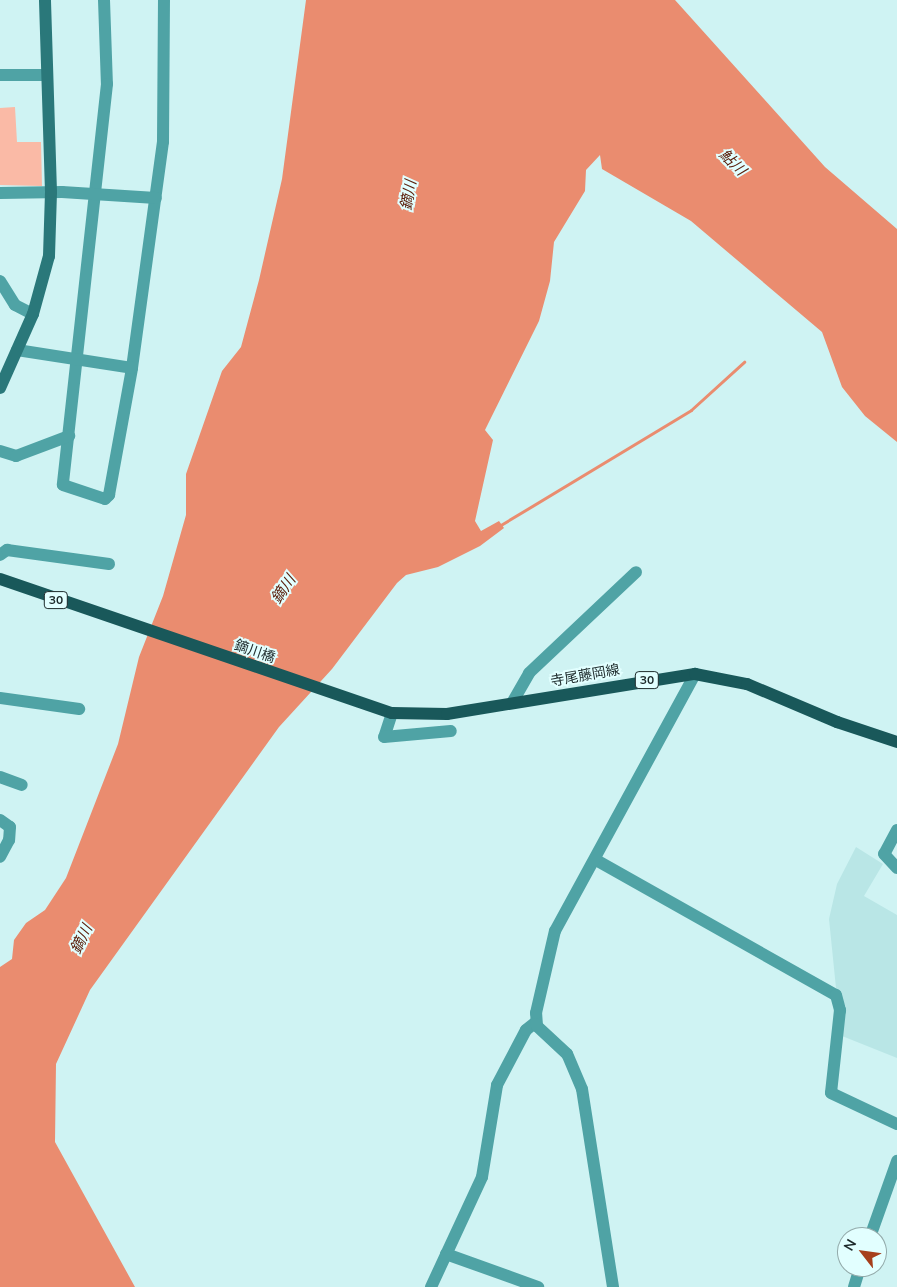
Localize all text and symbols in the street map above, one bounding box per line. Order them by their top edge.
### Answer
water label: 鮎川 [716,145,750,179]
water label: 鏑川 [397,179,419,211]
water label: 鏑川 [267,572,299,606]
road number: 30 [44,590,68,610]
street label: 鏑川橋 [232,636,278,666]
street label: 寺尾藤岡線 [549,661,621,689]
road number: 30 [634,670,660,690]
water label: 鏑川 [66,922,96,956]
north arrow [837,1227,887,1277]
text: N [839,1236,860,1254]

